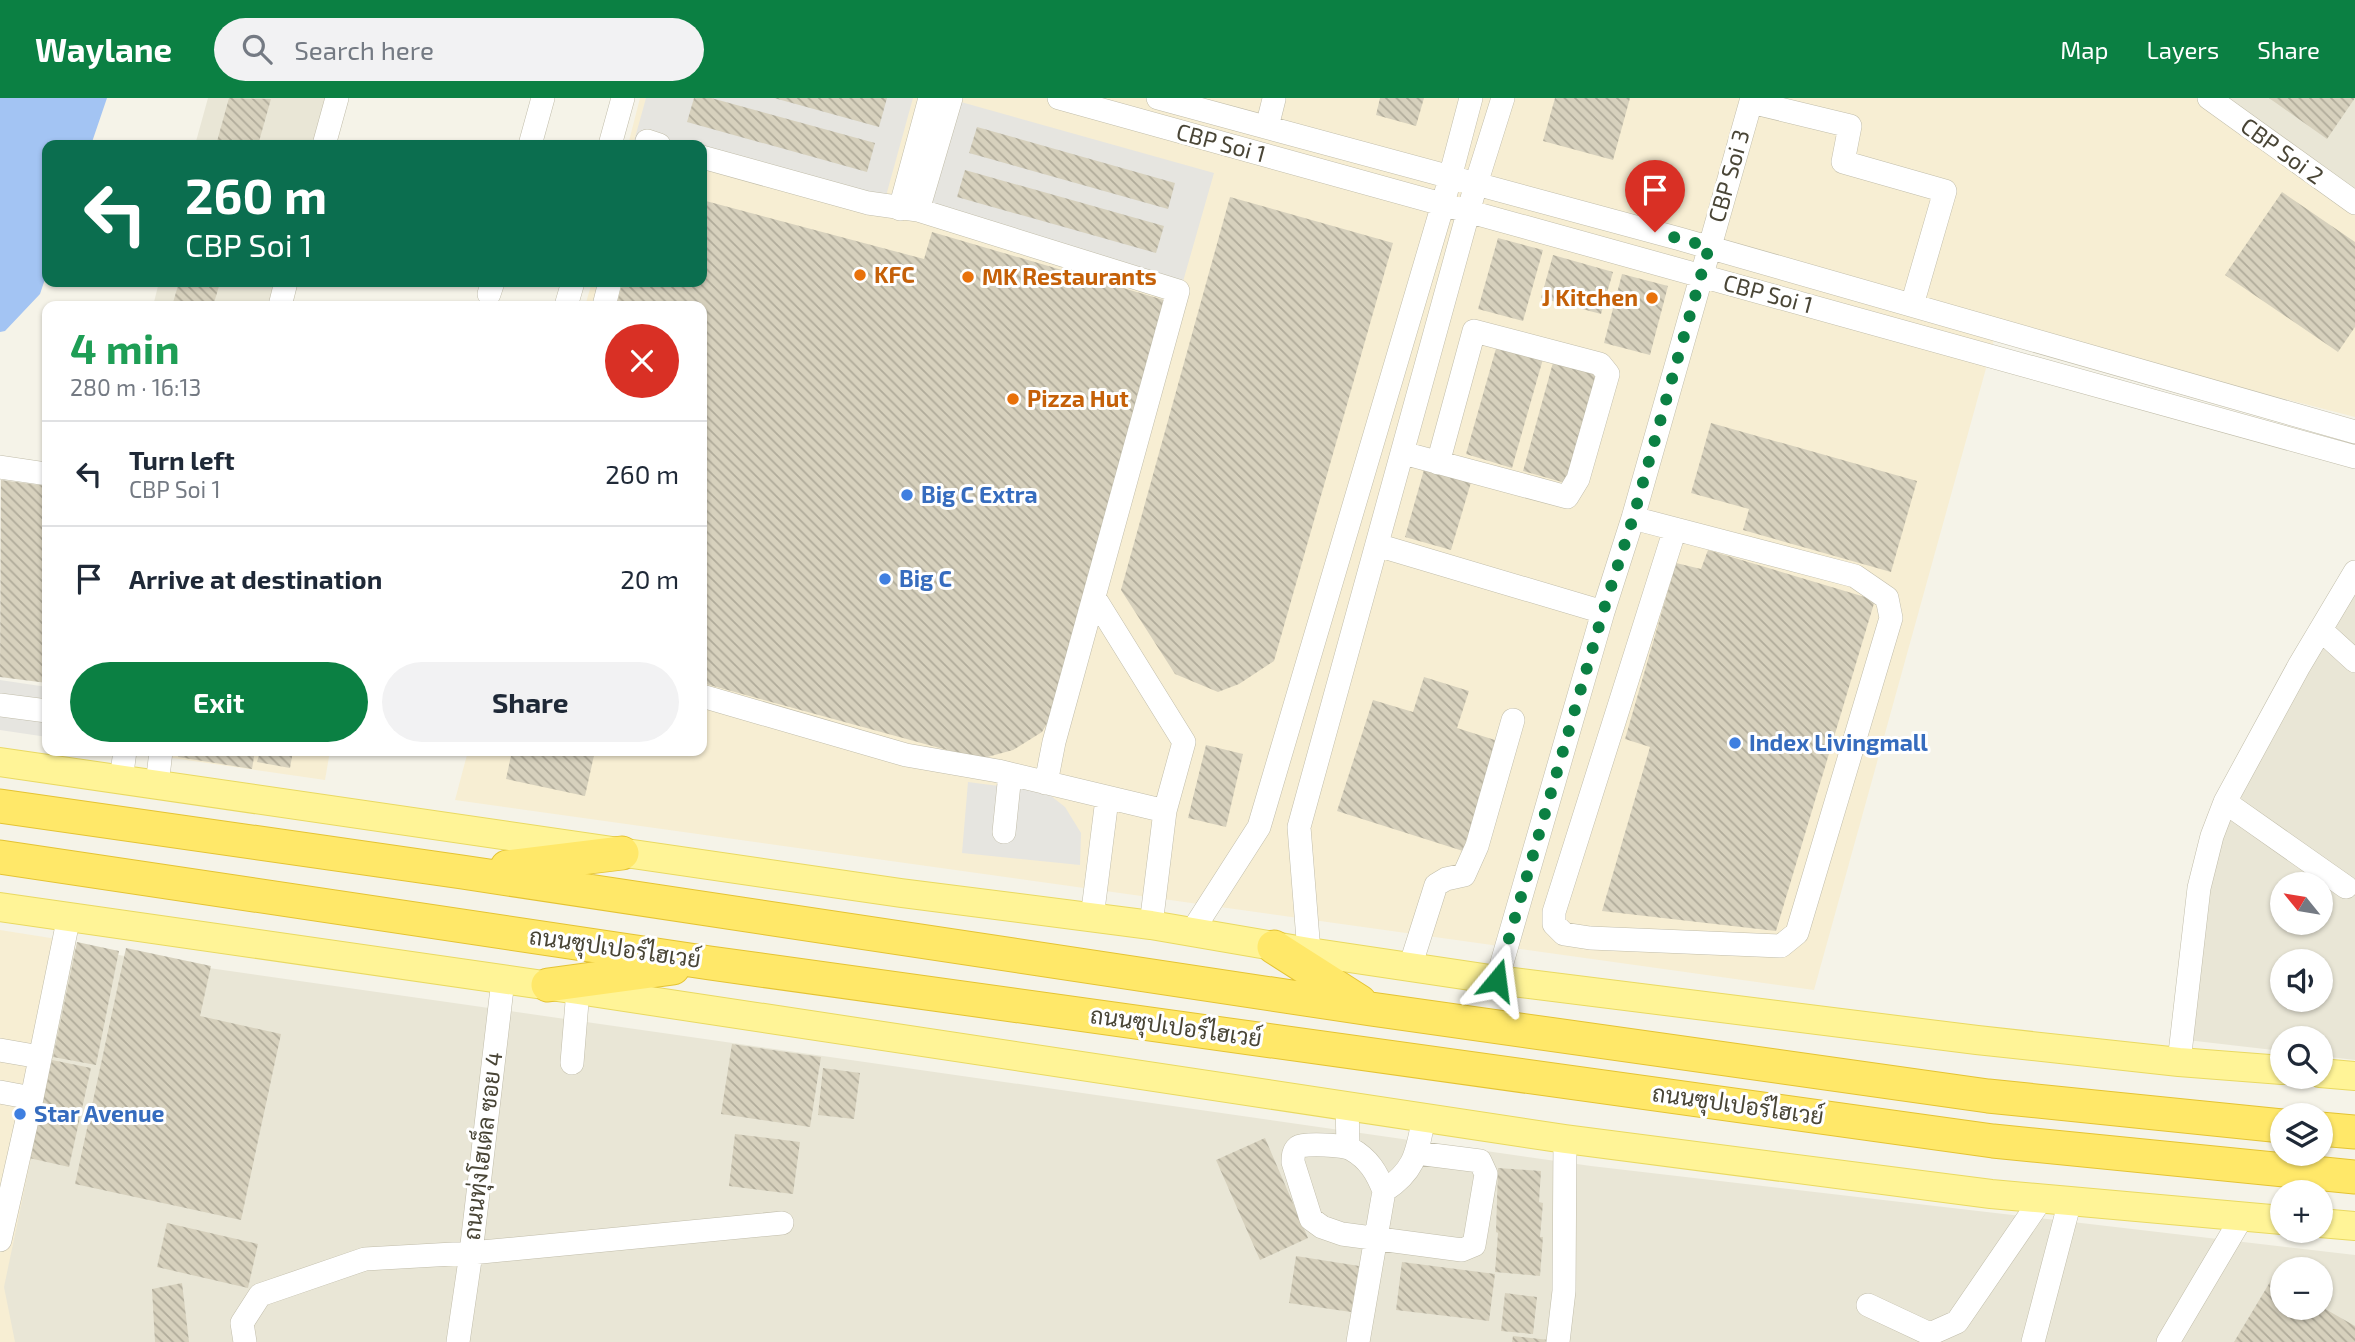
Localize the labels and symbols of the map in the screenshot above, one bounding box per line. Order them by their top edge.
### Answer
street label: CBP Soi 2 [2236,111,2329,190]
street label: CBP Soi 1 [1173,117,1269,167]
street label: CBP Soi 3 [1701,126,1755,225]
pin [1625,160,1685,232]
place label: KFC [874,260,915,288]
place label: MK Restaurants [982,262,1157,290]
marker: KFC [852,267,868,283]
street label: CBP Soi 1 [1720,268,1816,318]
marker: MK Restaurants [960,269,976,285]
place label: J Kitchen [1542,283,1638,311]
marker: J Kitchen [1644,290,1660,306]
place label: Pizza Hut [1027,384,1129,412]
marker: Pizza Hut [1005,391,1021,407]
place label: Big C Extra [921,480,1038,508]
marker: Big C Extra [899,487,915,503]
place label: Big C [899,564,952,592]
marker: Big C [877,571,893,587]
place label: Index Livingmall [1749,728,1928,756]
marker: Index Livingmall [1727,735,1743,751]
north arrow [2270,872,2333,934]
street label: ถนนซุปเปอร์ไฮเวย์ [527,920,703,976]
position arrow [1460,943,1534,1017]
street label: ถนนซุปเปอร์ไฮเวย์ [1088,999,1264,1055]
street label: ถนนทุ่งโฮเต็ล ซอย 4 [455,1050,510,1242]
street label: ถนนซุปเปอร์ไฮเวย์ [1650,1077,1826,1133]
place label: Star Avenue [34,1099,165,1127]
marker: Star Avenue [12,1106,28,1122]

